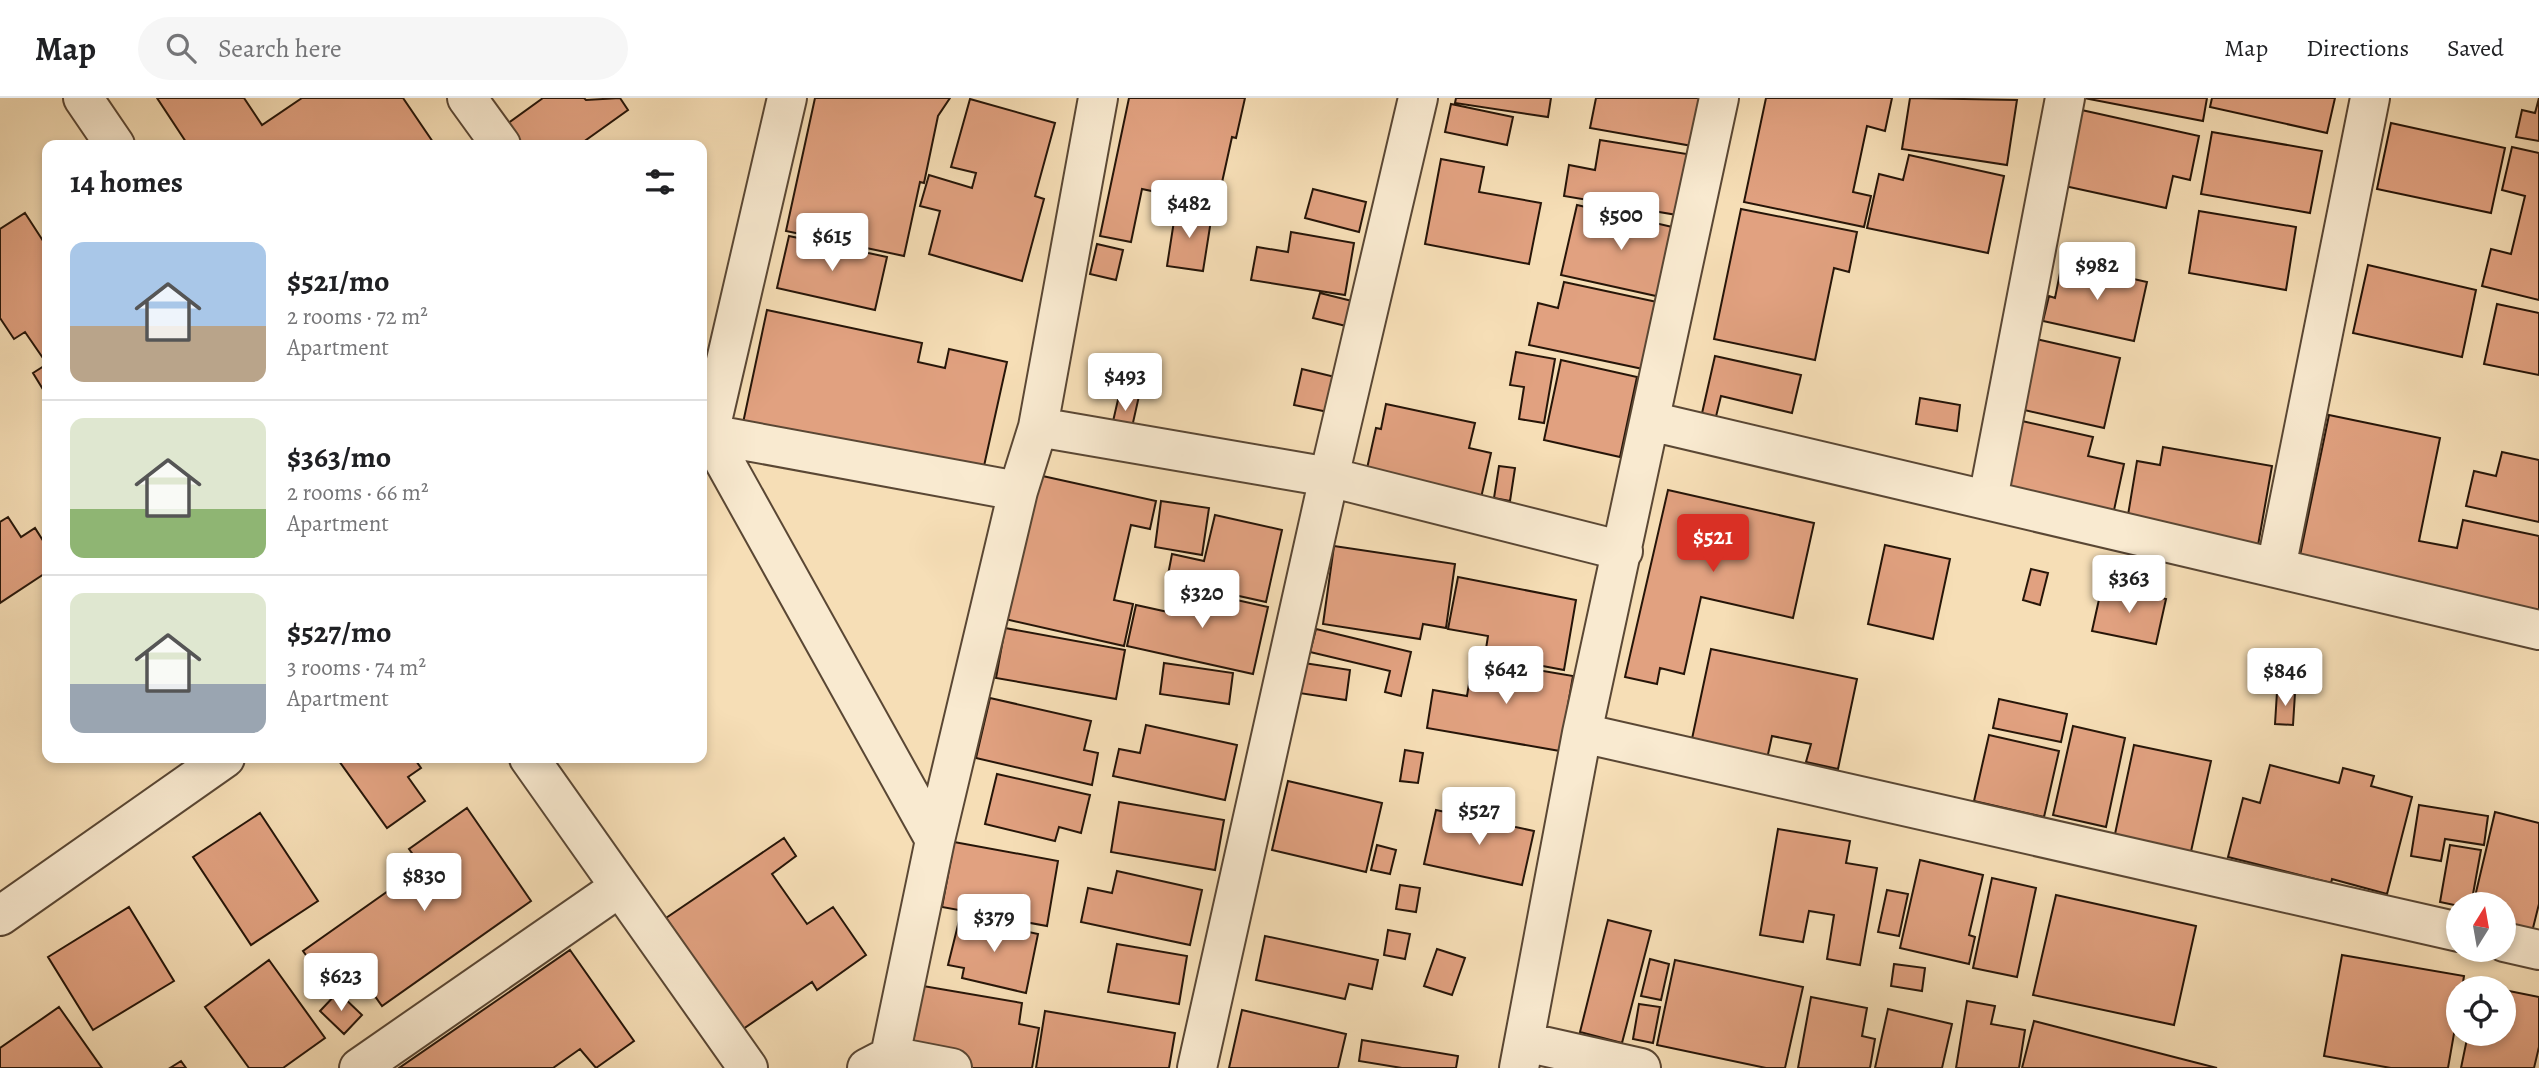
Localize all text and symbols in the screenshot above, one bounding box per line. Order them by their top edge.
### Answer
search box [138,17,628,80]
text: Map [35,26,96,71]
icon: search [162,29,200,67]
text: Search here [218,31,342,66]
text: Map [2224,32,2268,64]
text: Directions [2306,32,2409,64]
text: Saved [2447,32,2504,64]
text: 14 homes [70,162,183,202]
icon: filters [641,163,679,201]
pin: $482 [1148,180,1230,240]
text: $482 [1167,187,1211,218]
pin: $500 [1580,192,1662,252]
text: $500 [1599,199,1643,230]
pin: $615 [791,214,873,273]
text: $615 [812,220,852,251]
pin: $982 [2056,242,2138,302]
text: $982 [2075,249,2119,280]
text: $521/mo [287,261,390,301]
icon: home [126,270,210,354]
text: 2 rooms · 72 m² [287,301,428,332]
text: Apartment [287,332,389,363]
pin: $493 [1084,354,1166,413]
text: $493 [1104,360,1146,391]
text: $363/mo [287,437,391,477]
icon: home [126,446,210,530]
text: 2 rooms · 66 m² [287,477,429,508]
text: Apartment [287,508,389,539]
pin: $521 [1672,514,1754,574]
text: $521 [1693,521,1733,552]
pin: $363 [2088,556,2170,615]
text: $363 [2108,562,2150,593]
pin: $320 [1161,570,1243,630]
text: $320 [1180,577,1224,608]
text: $527/mo [287,612,392,652]
icon: home [126,621,210,705]
pin: $642 [1465,646,1547,706]
pin: $846 [2244,648,2326,708]
text: 3 rooms · 74 m² [287,652,426,683]
text: $642 [1484,653,1528,684]
text: $846 [2263,655,2307,686]
text: Apartment [287,683,389,714]
pin: $527 [1438,788,1520,847]
text: $527 [1458,794,1500,825]
pin: $830 [383,854,465,913]
text: $830 [402,860,446,891]
north arrow [2446,892,2516,962]
map controls [2446,892,2516,1046]
pin: $379 [953,894,1035,954]
text: $379 [973,901,1015,932]
pin: $623 [300,954,382,1013]
text: $623 [320,960,362,991]
button: locate [2446,976,2516,1046]

